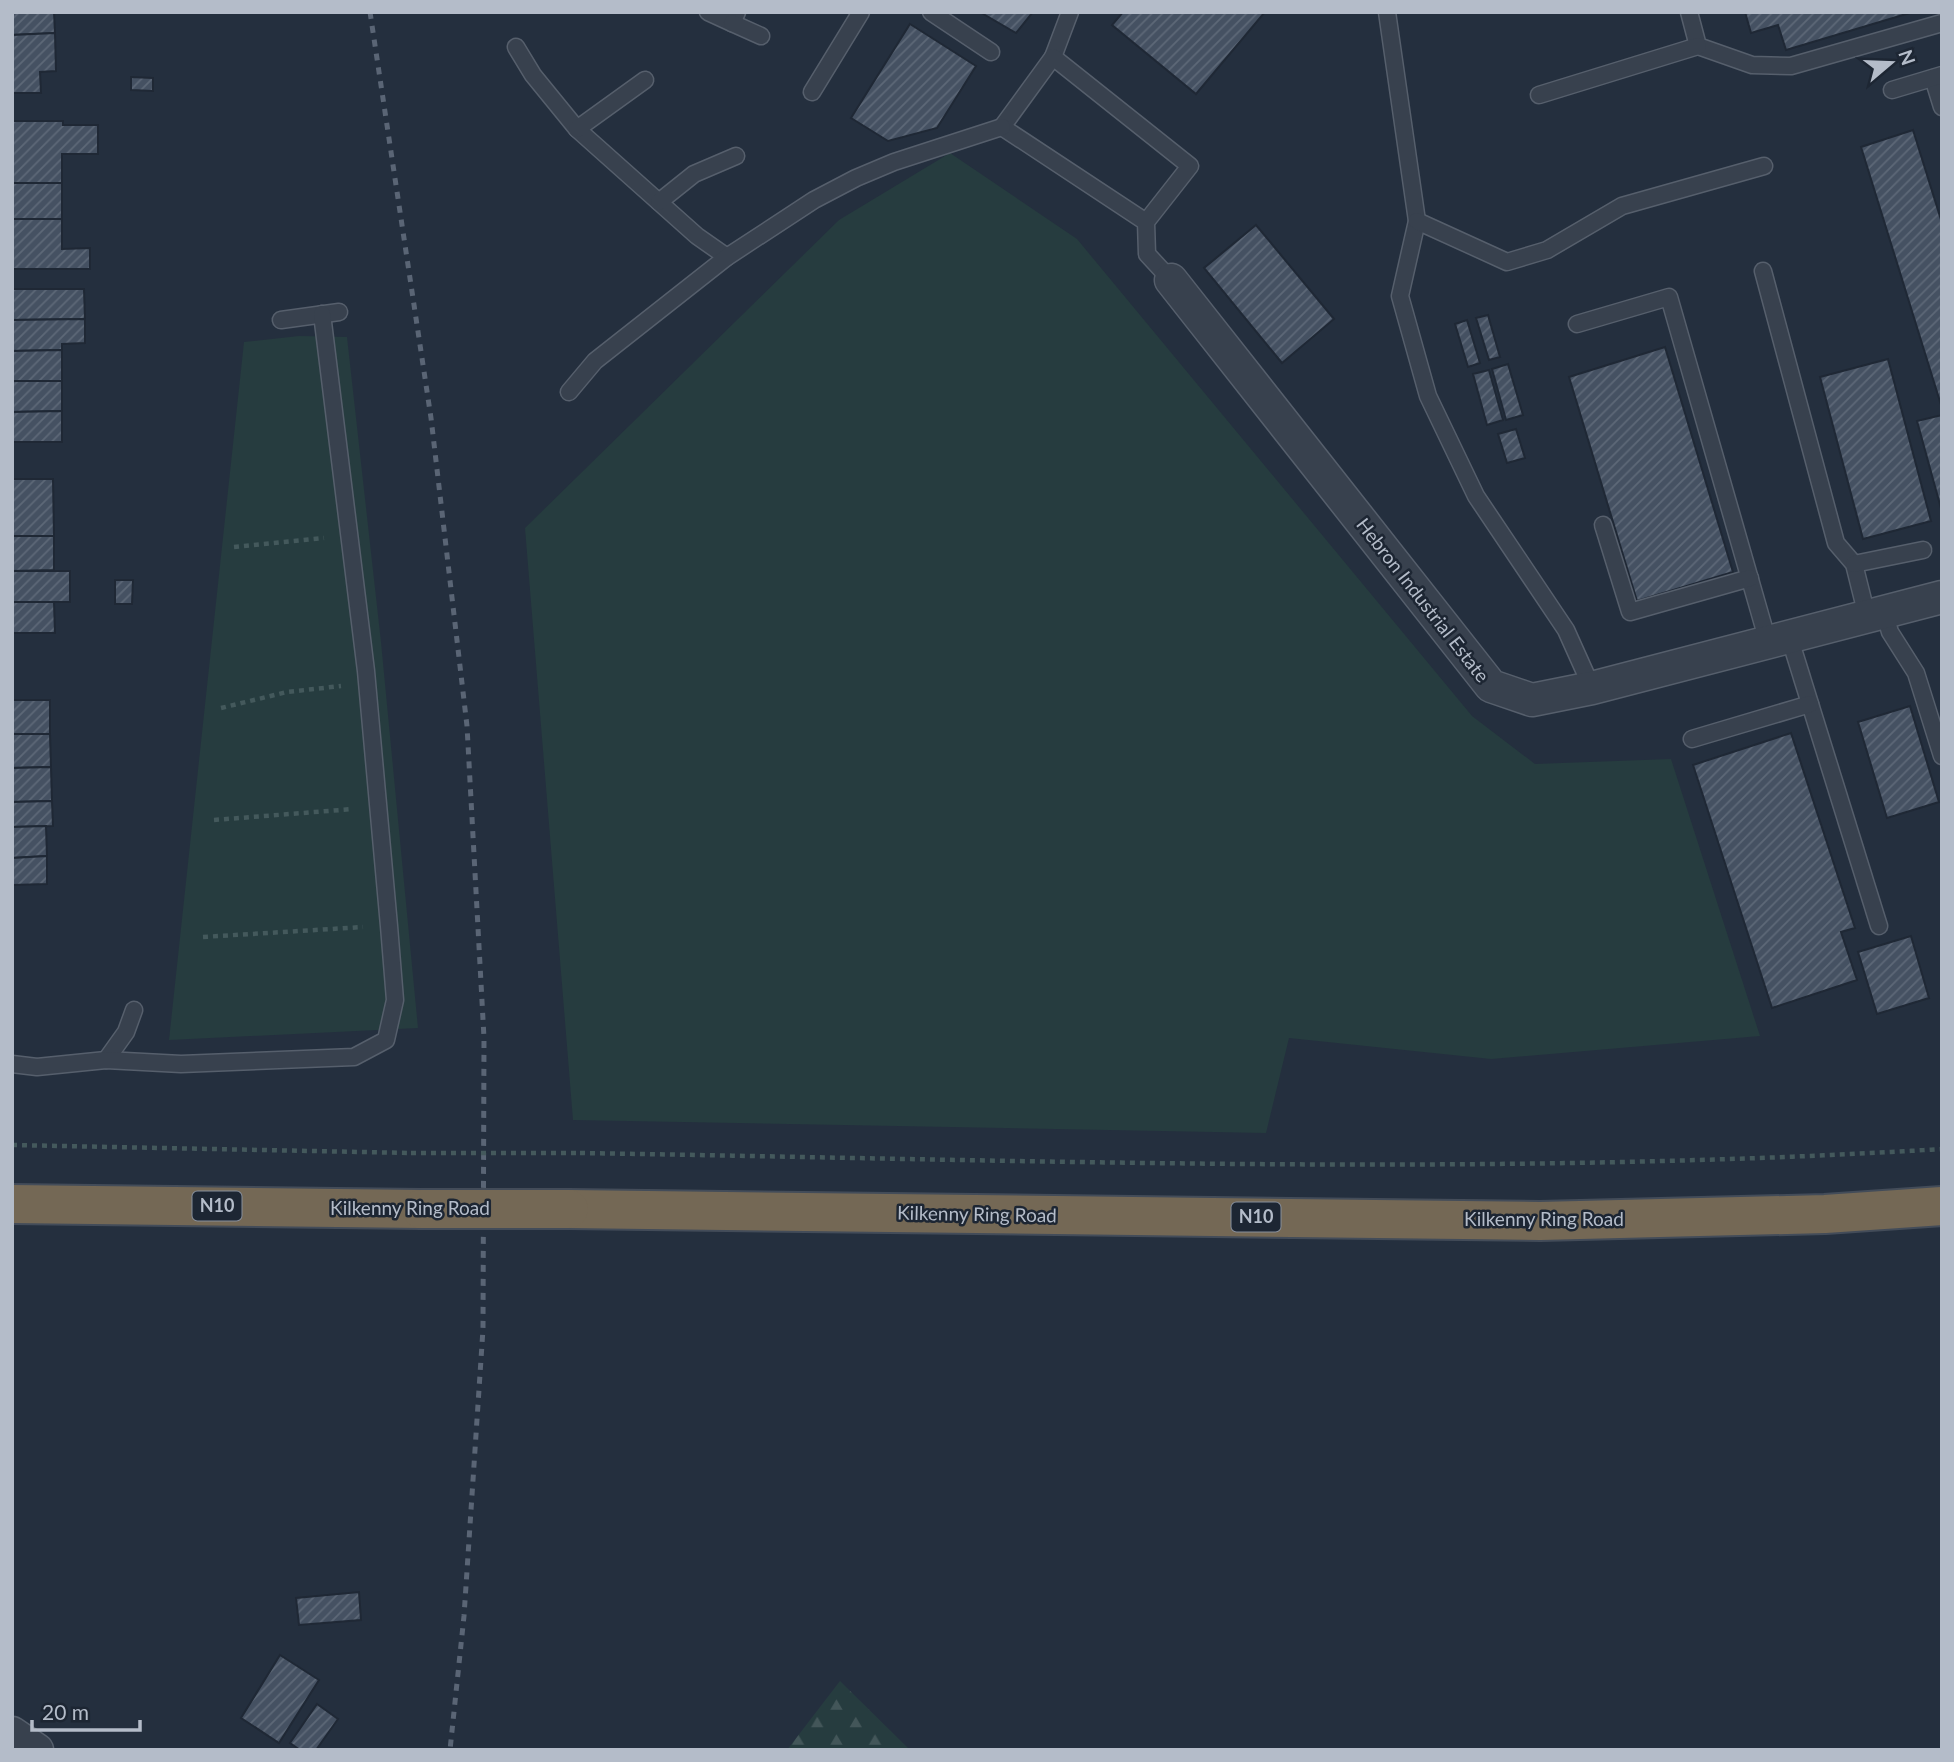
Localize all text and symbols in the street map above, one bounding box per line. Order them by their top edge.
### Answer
north arrow [1856,28,1926,98]
text: N [1894,47,1921,68]
street label: Hebron Industrial Estate [1352,513,1495,686]
road number: N10 [192,1191,242,1220]
street label: Kilkenny Ring Road [330,1196,490,1219]
street label: Kilkenny Ring Road [897,1201,1057,1226]
road number: N10 [1232,1202,1280,1232]
street label: Kilkenny Ring Road [1464,1207,1624,1230]
scale bar [32,1688,140,1732]
text: 20 m [42,1699,89,1724]

